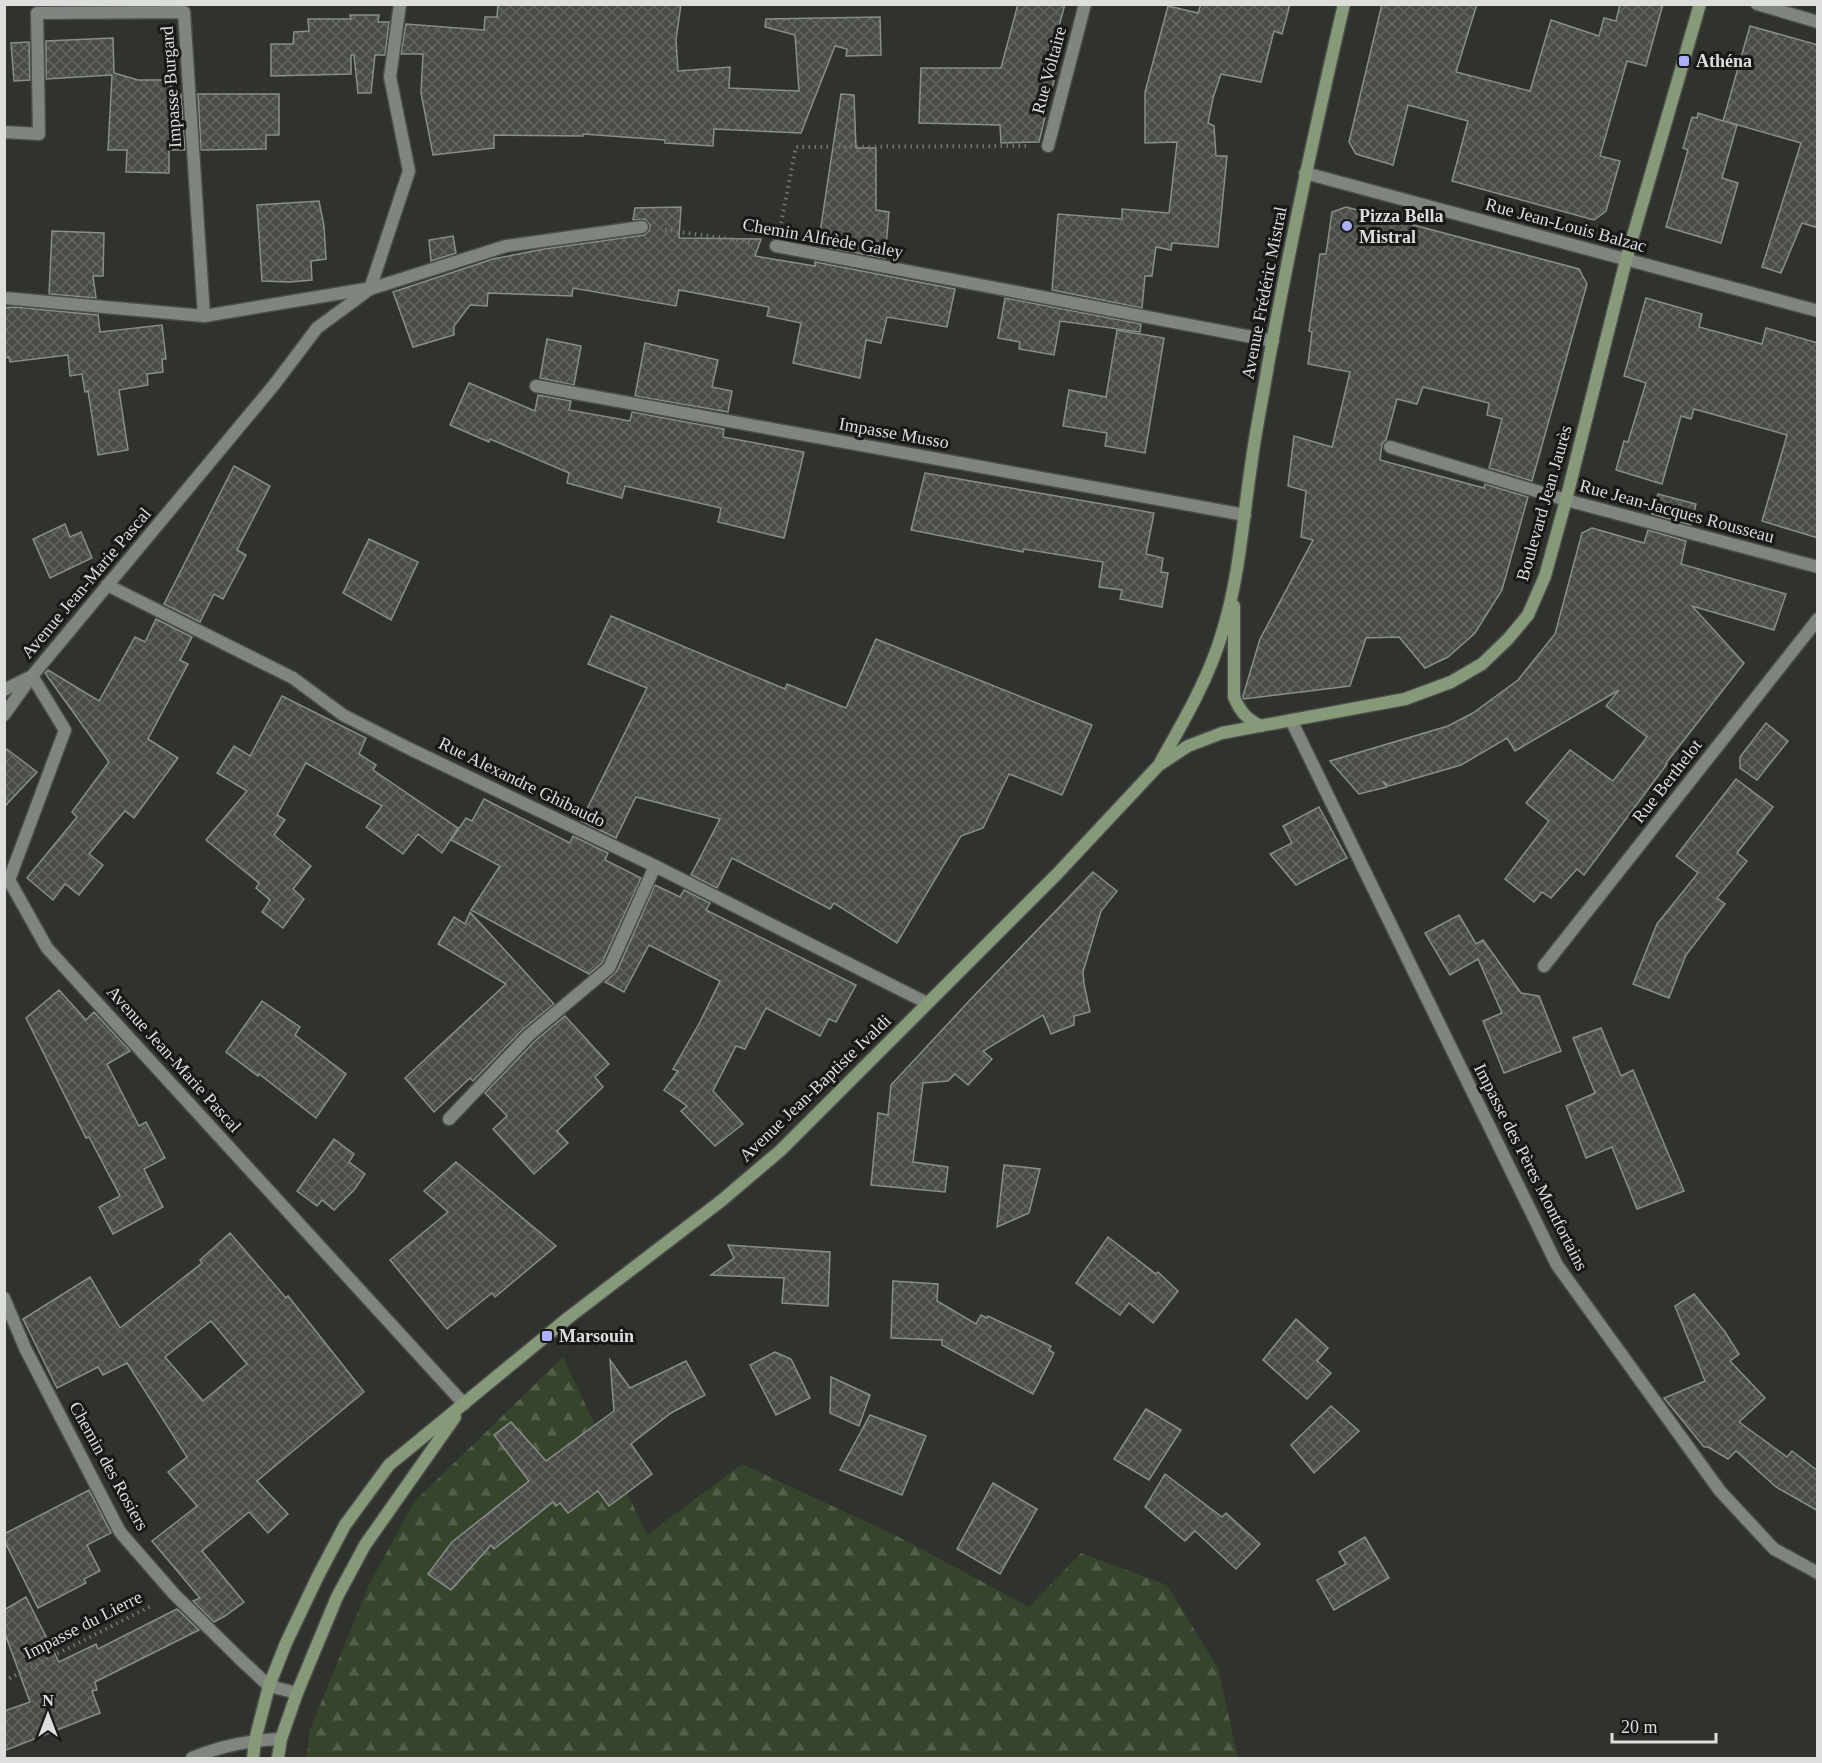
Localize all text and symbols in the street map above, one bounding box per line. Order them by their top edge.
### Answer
street label: Rue Voltaire [1028,24,1070,116]
street label: Impasse Burgard [157,25,185,149]
place label: Athéna [1696,51,1752,71]
marker: Athéna [1677,54,1691,68]
street label: Rue Jean-Louis Balzac [1483,194,1649,256]
street label: Avenue Frédéric Mistral [1237,205,1291,381]
place label: Pizza Bella Mistral [1359,206,1443,247]
street label: Chemin Alfrède Galey [741,214,905,262]
marker: Pizza Bella Mistral [1340,219,1354,233]
street label: Impasse Musso [837,413,951,453]
street label: Boulevard Jean Jaurès [1512,423,1576,583]
street label: Rue Jean-Jacques Rousseau [1577,475,1777,547]
street label: Avenue Jean-Marie Pascal [17,504,155,662]
street label: Rue Alexandre Ghibaudo [435,733,609,831]
street label: Rue Berthelot [1628,735,1706,827]
street label: Avenue Jean-Marie Pascal [103,981,245,1137]
street label: Avenue Jean-Baptiste Ivaldi [735,1010,895,1166]
street label: Impasse des Pères Montfortains [1470,1060,1592,1274]
place label: Marsouin [559,1326,634,1346]
marker: Marsouin [540,1329,554,1343]
street label: Chemin des Rosiers [65,1398,153,1534]
street label: Impasse du Lierre [21,1587,145,1663]
north arrow [18,1685,78,1745]
text: N [42,1692,54,1709]
scale bar [1612,1706,1716,1744]
text: 20 m [1621,1717,1658,1737]

